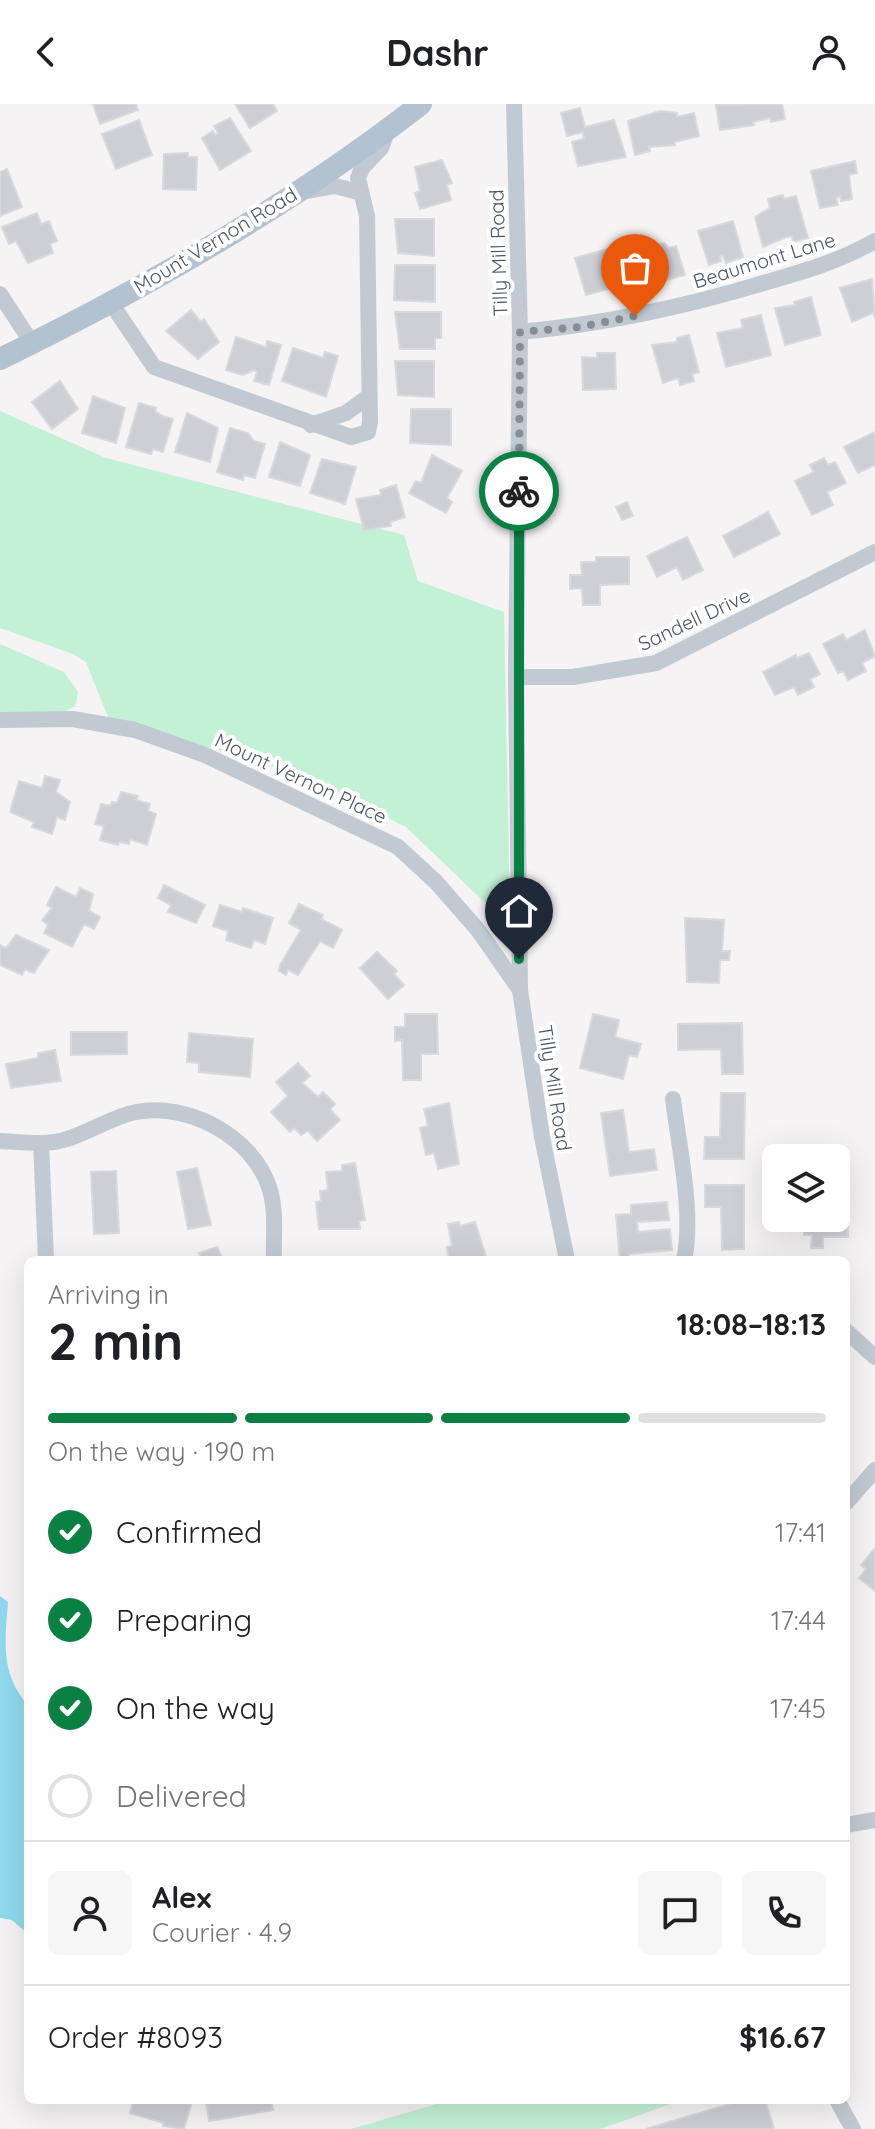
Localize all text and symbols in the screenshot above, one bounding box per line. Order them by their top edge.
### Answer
icon: back [24,30,68,74]
text: Dashr [386,30,489,75]
icon: person [807,30,851,74]
street label: Mount Vernon Road [129,181,301,299]
street label: Tilly Mill Road [483,189,513,317]
street label: Beaumont Lane [690,226,838,294]
pin [601,234,669,316]
icon: bag [613,246,657,290]
courier [479,451,559,531]
icon: bike [497,469,541,513]
street label: Sandell Drive [634,582,754,656]
street label: Mount Vernon Place [211,727,391,829]
pin [485,877,553,959]
icon: home [497,889,541,933]
street label: Tilly Mill Road [533,1023,577,1153]
map controls [762,1144,850,1232]
button: layers [762,1144,850,1232]
text: Arriving in [48,1278,169,1311]
text: 18:08–18:13 [676,1305,826,1343]
text: 2 min [48,1308,183,1373]
text: On the way · 190 m [48,1435,275,1468]
icon: check [48,1510,92,1554]
text: Confirmed [116,1513,262,1551]
text: 17:41 [775,1516,826,1549]
icon: check [48,1598,92,1642]
text: Preparing [116,1601,252,1639]
text: 17:44 [771,1604,826,1637]
icon: check [48,1686,92,1730]
text: On the way [116,1689,275,1727]
text: 17:45 [770,1692,826,1725]
text: Delivered [116,1777,247,1815]
button: person [48,1871,132,1955]
button: chat [638,1871,722,1955]
button: phone [742,1871,826,1955]
text: Alex [152,1878,211,1916]
text: Courier · 4.9 [152,1916,292,1949]
text: Order #8093 [48,2018,223,2056]
text: $16.67 [739,2018,826,2056]

